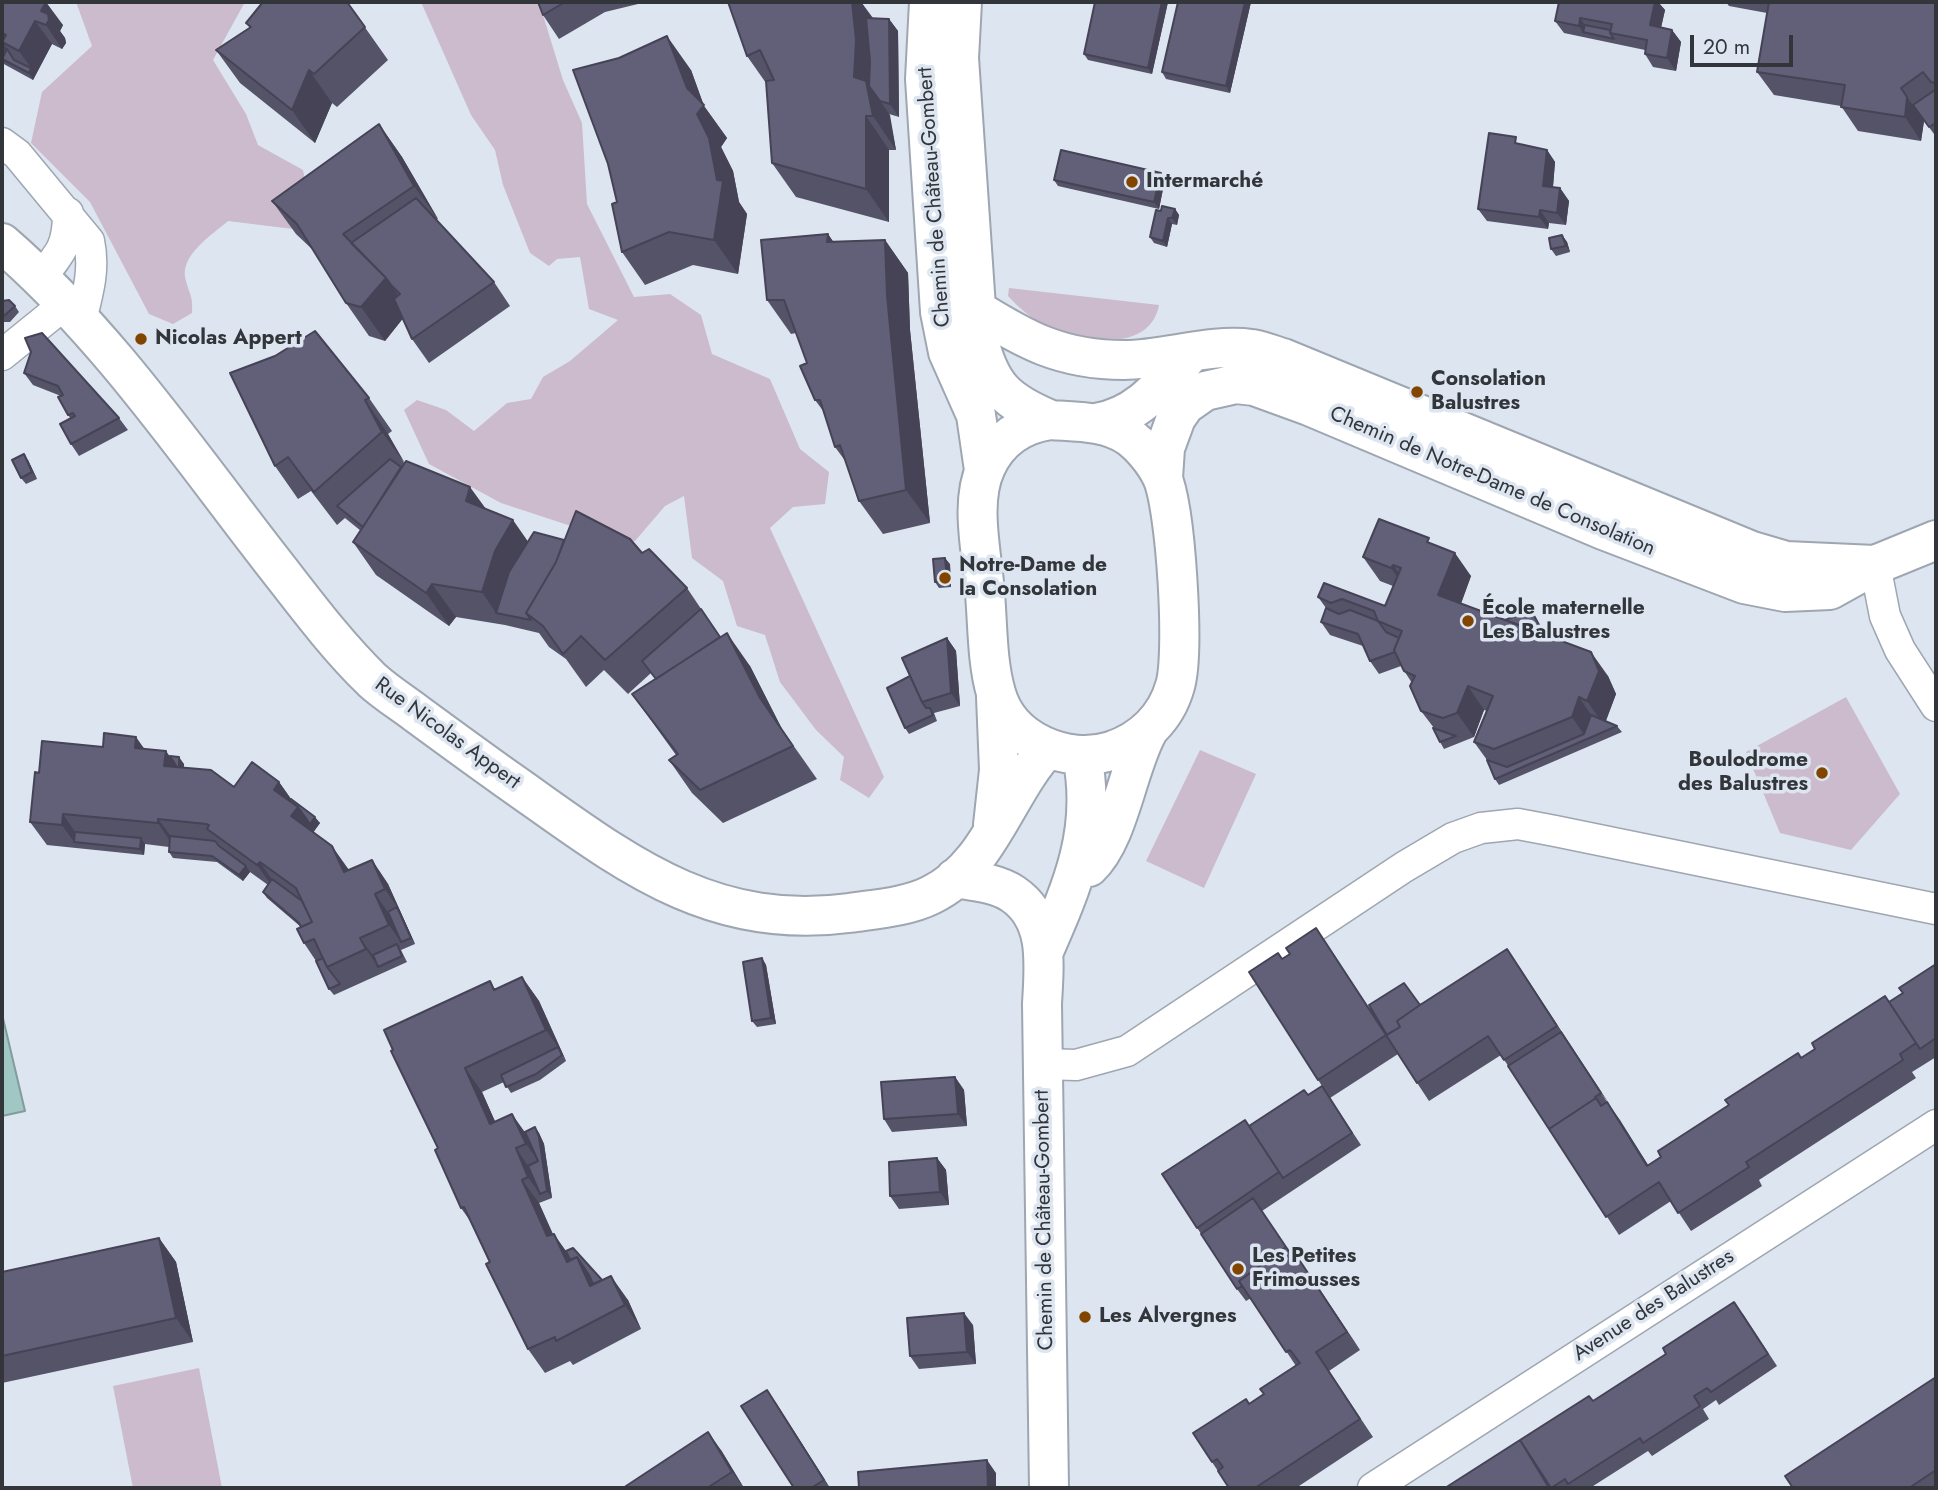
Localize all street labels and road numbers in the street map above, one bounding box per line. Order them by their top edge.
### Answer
street label: Chemin de Château-Gombert [913,66,957,328]
street label: Chemin de Notre-Dame de Consolation [1326,402,1658,562]
street label: Rue Nicolas Appert [369,673,525,795]
street label: Chemin de Château-Gombert [1030,1089,1060,1351]
street label: Avenue des Balustres [1569,1245,1739,1367]

